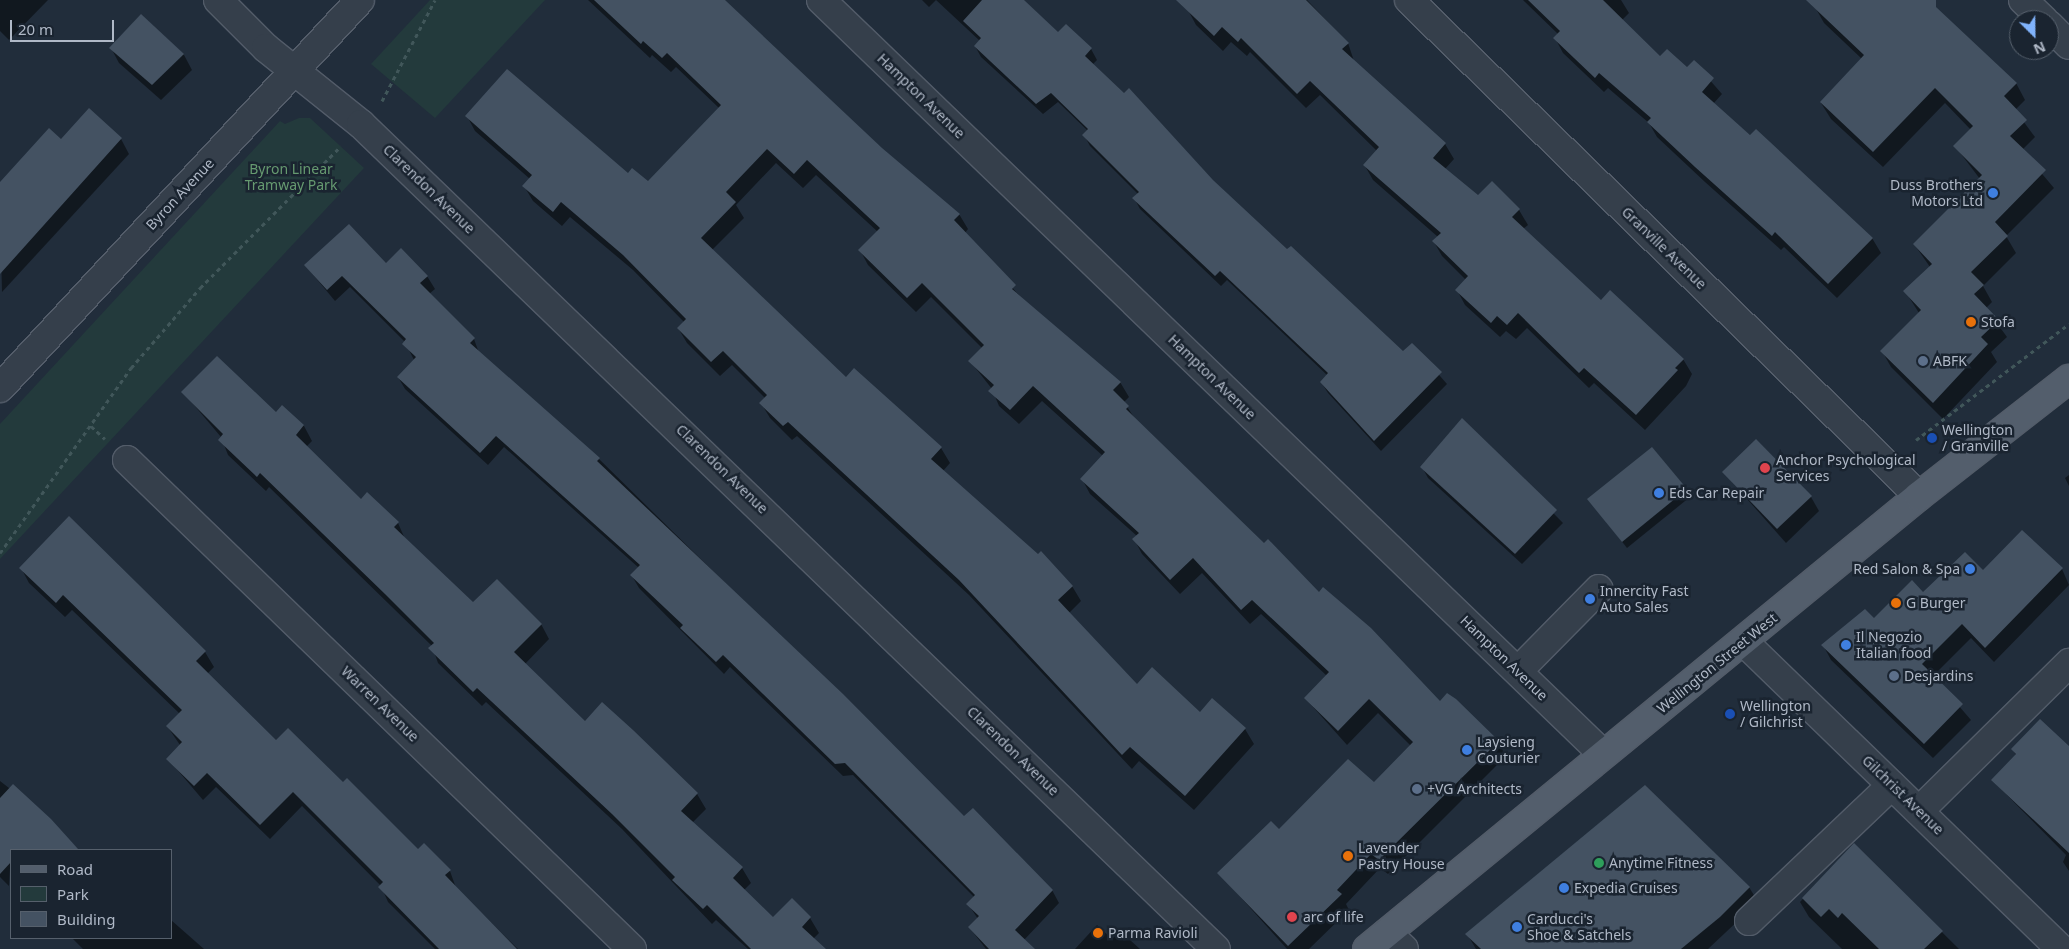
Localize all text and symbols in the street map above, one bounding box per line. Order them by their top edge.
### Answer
scale bar [12,10,116,42]
north arrow [2009,10,2059,60]
text: 20 m [18,19,53,39]
text: N [2031,37,2049,59]
street label: Hampton Avenue [874,50,968,142]
street label: Clarendon Avenue [380,141,478,237]
street label: Byron Avenue [143,155,217,233]
park label: Byron Linear Tramway Park [245,161,337,193]
place label: Duss Brothers Motors Ltd [1890,177,1983,210]
marker: Duss Brothers Motors Ltd [1987,187,1999,199]
street label: Granville Avenue [1618,203,1710,293]
place label: Stofa [1981,314,2015,330]
marker: Stofa [1965,316,1977,328]
street label: Hampton Avenue [1165,331,1259,423]
place label: ABFK [1933,353,1967,369]
marker: ABFK [1917,355,1929,367]
street label: Clarendon Avenue [673,421,771,517]
place label: Wellington / Granville [1942,422,2013,454]
marker: Wellington / Granville [1926,432,1938,444]
place label: Anchor Psychological Services [1776,452,1916,484]
marker: Anchor Psychological Services [1758,461,1772,475]
place label: Eds Car Repair [1669,485,1764,501]
marker: Eds Car Repair [1653,487,1665,499]
place label: Red Salon & Spa [1853,561,1960,577]
marker: Red Salon & Spa [1964,563,1976,575]
place label: Innercity Fast Auto Sales [1600,583,1688,616]
marker: Innercity Fast Auto Sales [1584,593,1596,605]
place label: G Burger [1906,595,1966,611]
marker: G Burger [1890,597,1902,609]
street label: Wellington Street West [1654,609,1780,717]
street label: Hampton Avenue [1457,612,1551,704]
place label: Il Negozio Italian food [1856,629,1931,662]
marker: Il Negozio Italian food [1840,639,1852,651]
street label: Warren Avenue [338,663,422,745]
place label: Desjardins [1904,668,1973,684]
marker: Desjardins [1888,670,1900,682]
place label: Wellington / Gilchrist [1740,698,1811,730]
street label: Clarendon Avenue [964,703,1062,799]
marker: Wellington / Gilchrist [1724,708,1736,720]
place label: Laysieng Couturier [1477,734,1540,766]
marker: Laysieng Couturier [1461,744,1473,756]
street label: Gilchrist Avenue [1859,752,1947,838]
place label: +VG Architects [1427,781,1522,797]
marker: +VG Architects [1411,783,1423,795]
place label: Lavender Pastry House [1358,840,1445,872]
legend [10,849,172,939]
marker: Lavender Pastry House [1342,850,1354,862]
place label: Anytime Fitness [1609,855,1713,871]
marker: Anytime Fitness [1593,857,1605,869]
text: Road [57,859,93,879]
place label: Expedia Cruises [1574,880,1678,896]
marker: Expedia Cruises [1558,882,1570,894]
text: Park [57,884,89,904]
text: Building [57,909,115,929]
place label: arc of life [1303,909,1364,925]
marker: arc of life [1285,910,1299,924]
place label: Carducci's Shoe & Satchels [1527,911,1631,944]
marker: Carducci's Shoe & Satchels [1511,921,1523,933]
place label: Parma Ravioli [1108,925,1198,941]
marker: Parma Ravioli [1092,927,1104,939]

